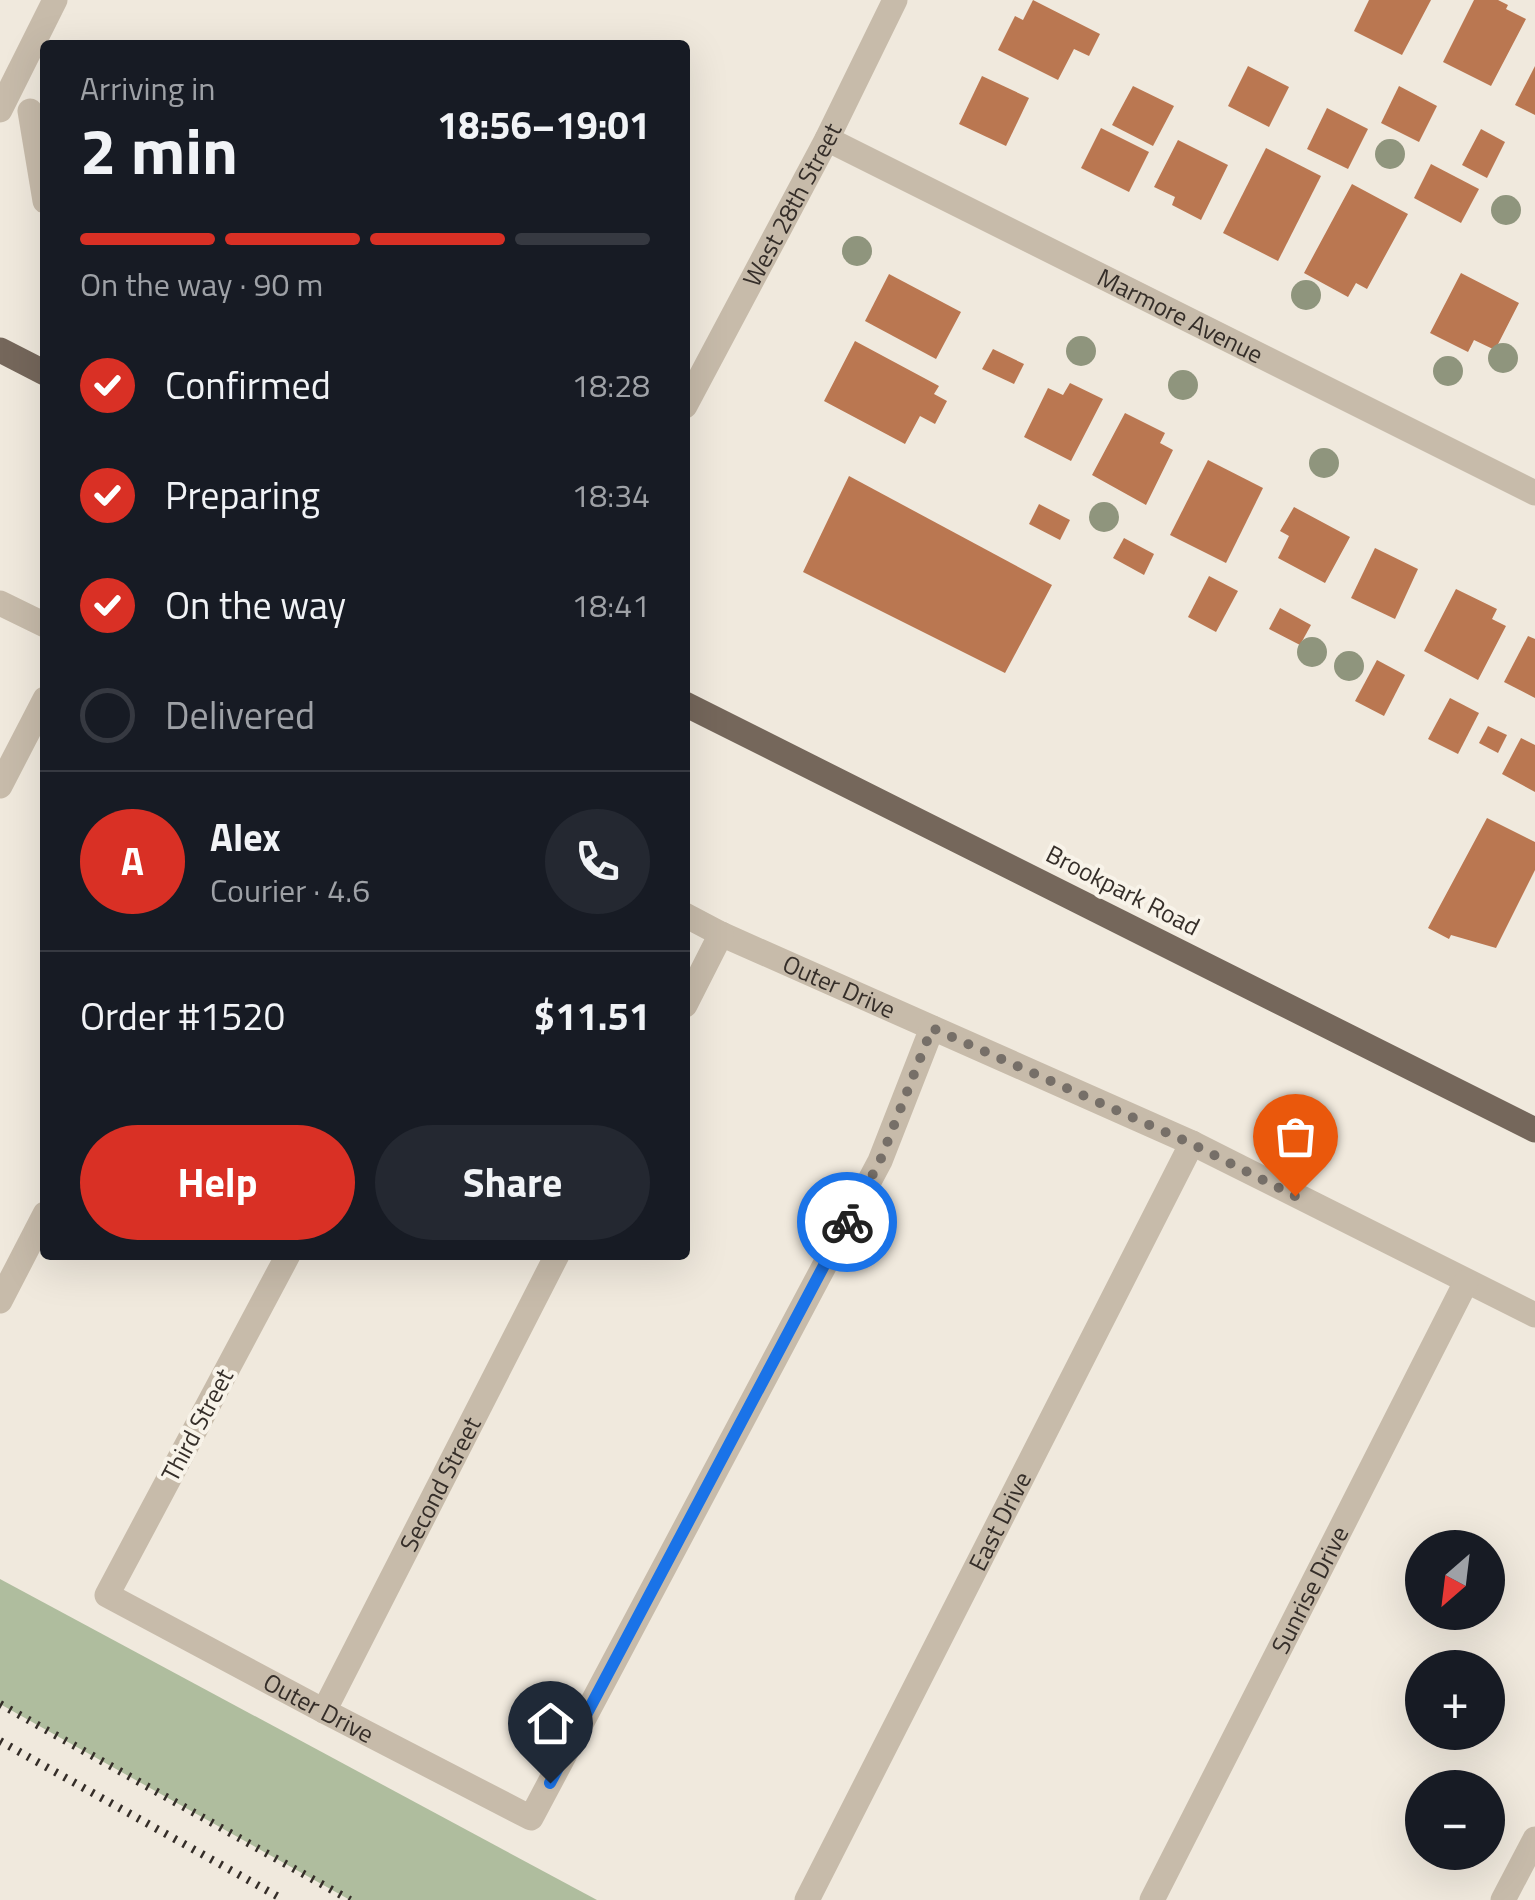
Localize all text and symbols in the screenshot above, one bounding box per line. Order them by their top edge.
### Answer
text: Arriving in [80,64,216,112]
text: 18:56–19:01 [437,96,650,154]
text: 2 min [80,100,238,199]
street label: West 28th Street [733,116,851,293]
street label: Marmore Avenue [1091,258,1270,373]
text: On the way · 90 m [80,260,323,308]
text: Confirmed [165,356,331,414]
icon: check [80,358,135,413]
text: 18:28 [571,361,650,409]
text: Preparing [165,466,320,524]
icon: check [80,468,135,523]
text: 18:34 [571,471,650,519]
text: On the way [165,576,346,634]
icon: check [80,578,135,633]
text: 18:41 [571,581,650,629]
text: Delivered [165,686,315,744]
text: Alex [210,808,281,866]
button: phone [545,809,650,914]
text: A [121,832,144,890]
street label: Brookpark Road [1039,835,1207,945]
text: Courier · 4.6 [210,866,370,914]
street label: Outer Drive [777,945,902,1028]
text: Order #1520 [80,987,285,1045]
text: $11.51 [534,987,650,1045]
pin [1253,1094,1338,1197]
icon: bag [1268,1109,1323,1164]
button: Help [80,1125,355,1240]
button: Share [375,1125,650,1240]
courier [797,1172,897,1272]
icon: bike [820,1195,875,1250]
street label: Third Street [151,1361,243,1488]
street label: Second Street [390,1410,490,1558]
street label: East Drive [958,1465,1041,1577]
street label: Sunrise Drive [1261,1519,1358,1660]
north arrow [1405,1530,1505,1630]
map controls [1405,1530,1505,1870]
button: + [1405,1650,1505,1750]
street label: Outer Drive [257,1663,381,1753]
pin [508,1681,593,1784]
icon: home [523,1696,578,1751]
button: − [1405,1770,1505,1870]

